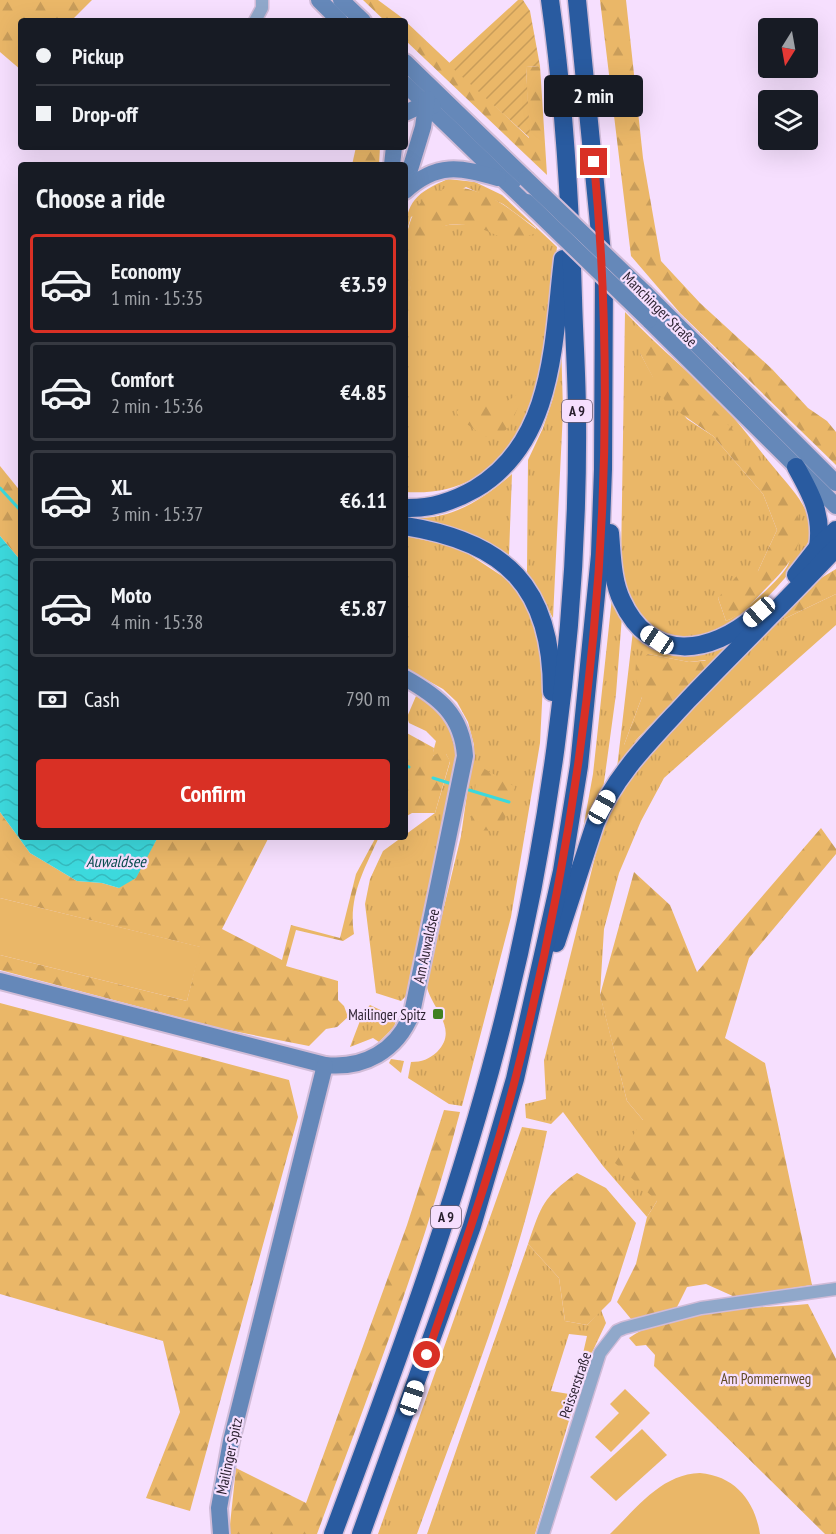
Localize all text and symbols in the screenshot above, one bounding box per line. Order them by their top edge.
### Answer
north arrow [758,18,818,78]
map controls [758,18,818,150]
text: Pickup [72,42,124,70]
callout: 2 min [544,75,644,117]
text: 2 min [573,83,614,109]
button: layers [758,90,818,150]
text: Drop-off [72,100,138,128]
route end [580,148,607,175]
text: Choose a ride [36,181,165,215]
icon: car [39,257,93,311]
text: Economy [111,257,181,285]
street label: Manchinger Straße [619,268,701,350]
text: €3.59 [340,270,387,298]
text: 1 min · 15:35 [111,285,203,311]
icon: car [39,365,93,419]
text: Comfort [111,365,174,393]
text: €4.85 [340,378,387,406]
text: 2 min · 15:36 [111,393,203,419]
road number: A 9 [562,400,592,422]
icon: car [39,473,93,527]
text: XL [111,473,132,501]
text: €6.11 [340,486,387,514]
text: 3 min · 15:37 [111,501,203,527]
icon: car [39,581,93,635]
text: Moto [111,581,152,609]
car [740,593,778,631]
text: €5.87 [340,594,387,622]
text: 4 min · 15:38 [111,609,203,635]
car [637,622,677,658]
icon: cash [36,683,69,716]
text: Cash [84,685,120,713]
text: 790 m [346,686,390,712]
button: Confirm [36,759,390,828]
car [585,787,619,827]
water label: Auwaldsee [86,851,147,871]
street label: Am Auwaldsee [409,907,443,985]
place label: Mailinger Spitz [348,1005,426,1024]
marker: Mailinger Spitz [431,1007,445,1021]
road number: A 9 [431,1206,461,1228]
route start [413,1341,440,1368]
street label: Peisserstraße [555,1349,595,1421]
park label: Am Pommernweg [721,1369,811,1388]
car [398,1378,426,1418]
street label: Mailinger Spitz [212,1416,246,1496]

